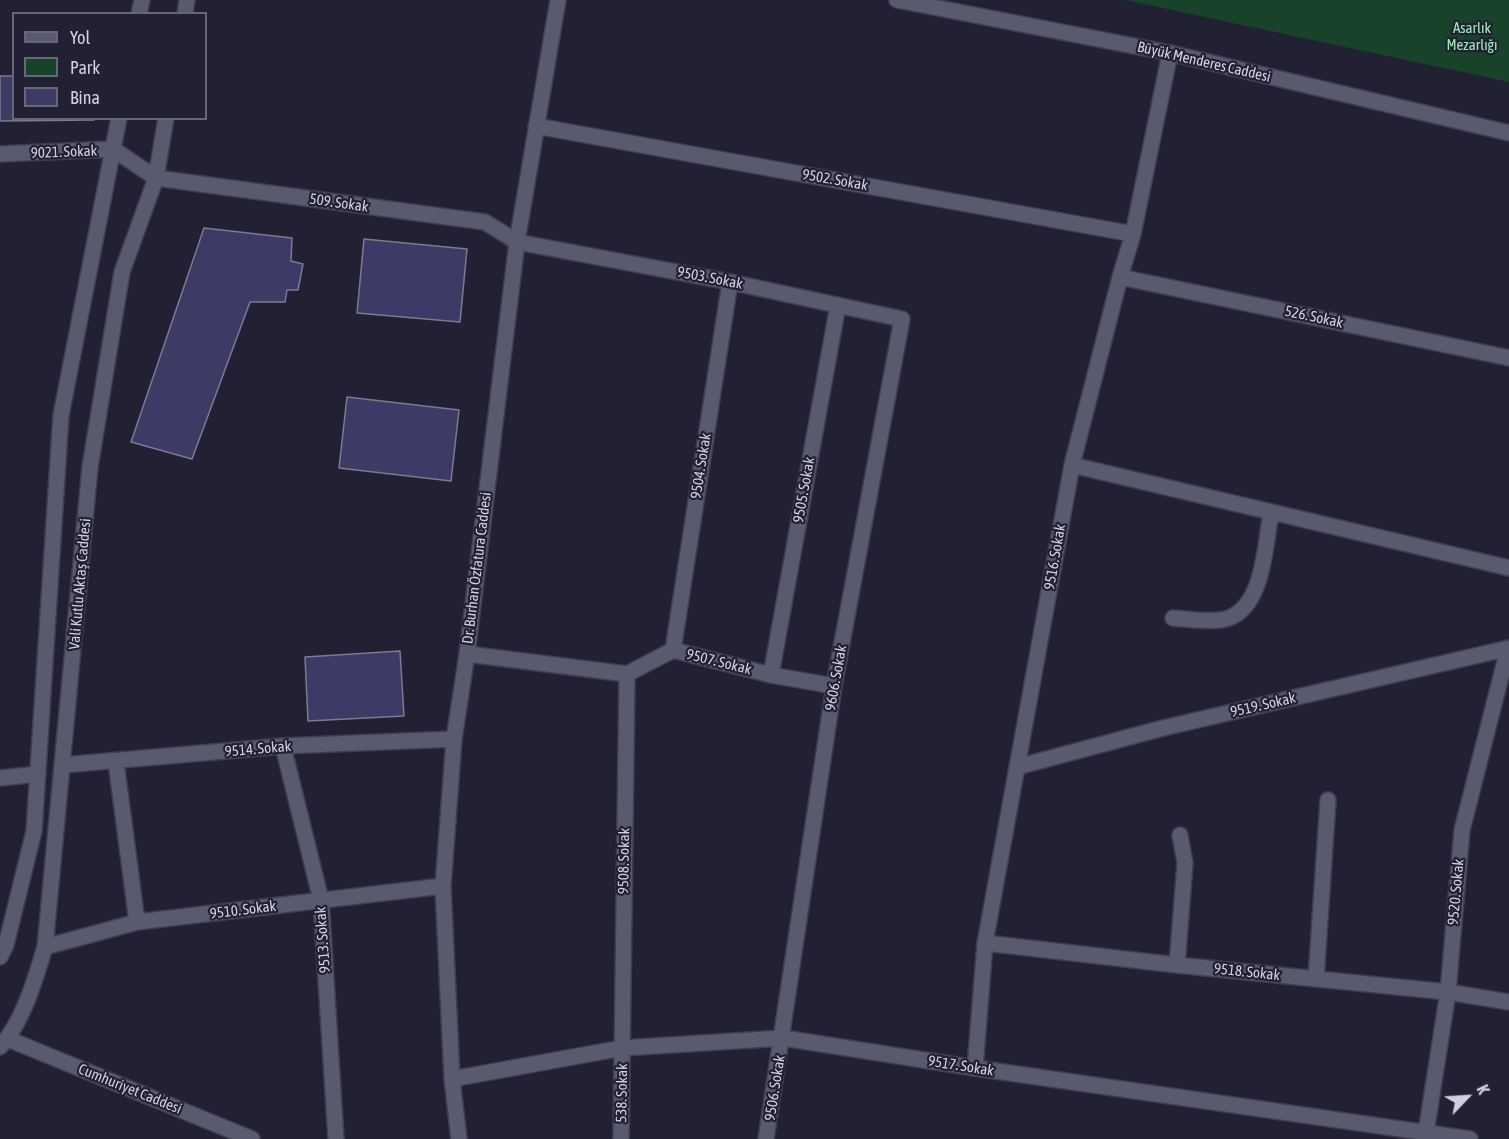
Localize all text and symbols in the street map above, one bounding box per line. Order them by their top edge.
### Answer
legend [12,12,207,120]
park label: Asarlık Mezarlığı [1447,19,1497,54]
text: Yol [70,27,90,48]
street label: Büyük Menderes Caddesi [1135,38,1273,86]
text: Park [70,57,100,78]
text: Bina [70,87,100,108]
street label: 9021. Sokak [30,142,98,162]
street label: 9502. Sokak [801,165,869,195]
street label: 509. Sokak [308,190,370,216]
street label: 9503. Sokak [676,263,744,293]
street label: 526. Sokak [1283,302,1345,332]
street label: 9504. Sokak [687,432,715,500]
street label: 9505. Sokak [789,456,819,524]
street label: Dr. Burhan Özfatura Caddesi [459,491,495,645]
street label: Vali Kutlu Aktaş Caddesi [65,518,95,650]
street label: 9516. Sokak [1040,523,1070,591]
street label: 9606. Sokak [821,644,851,712]
street label: 9507. Sokak [685,645,753,679]
street label: 9519. Sokak [1229,689,1297,721]
street label: 9514. Sokak [224,737,292,761]
street label: 9508. Sokak [614,828,634,894]
street label: 9520. Sokak [1444,858,1468,926]
street label: 9510. Sokak [209,897,277,923]
street label: 9513. Sokak [312,906,334,974]
street label: 9518. Sokak [1213,960,1281,984]
street label: 9517. Sokak [927,1052,995,1080]
street label: 9506. Sokak [761,1054,789,1122]
street label: Cumhuriyet Caddesi [76,1060,184,1118]
street label: 538. Sokak [612,1063,632,1123]
north arrow [1437,1067,1497,1127]
text: K [1473,1082,1493,1097]

